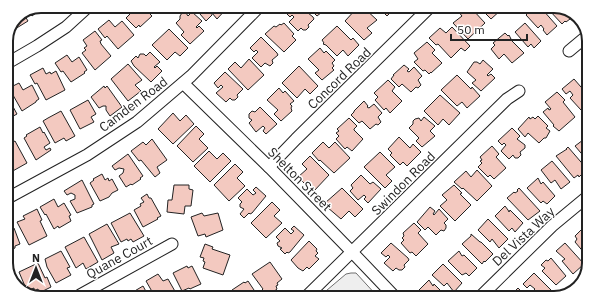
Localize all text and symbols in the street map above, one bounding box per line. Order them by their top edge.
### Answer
scale bar [451,16,527,42]
text: 50 m [457,22,485,37]
street label: Concord Road [304,44,375,113]
street label: Camden Road [96,73,171,136]
street label: Shelton Street [264,144,335,215]
street label: Swindon Road [368,148,439,219]
street label: Del Vista Way [489,203,558,270]
street label: Quane Court [83,232,155,283]
north arrow [16,248,56,288]
text: N [32,251,40,265]

